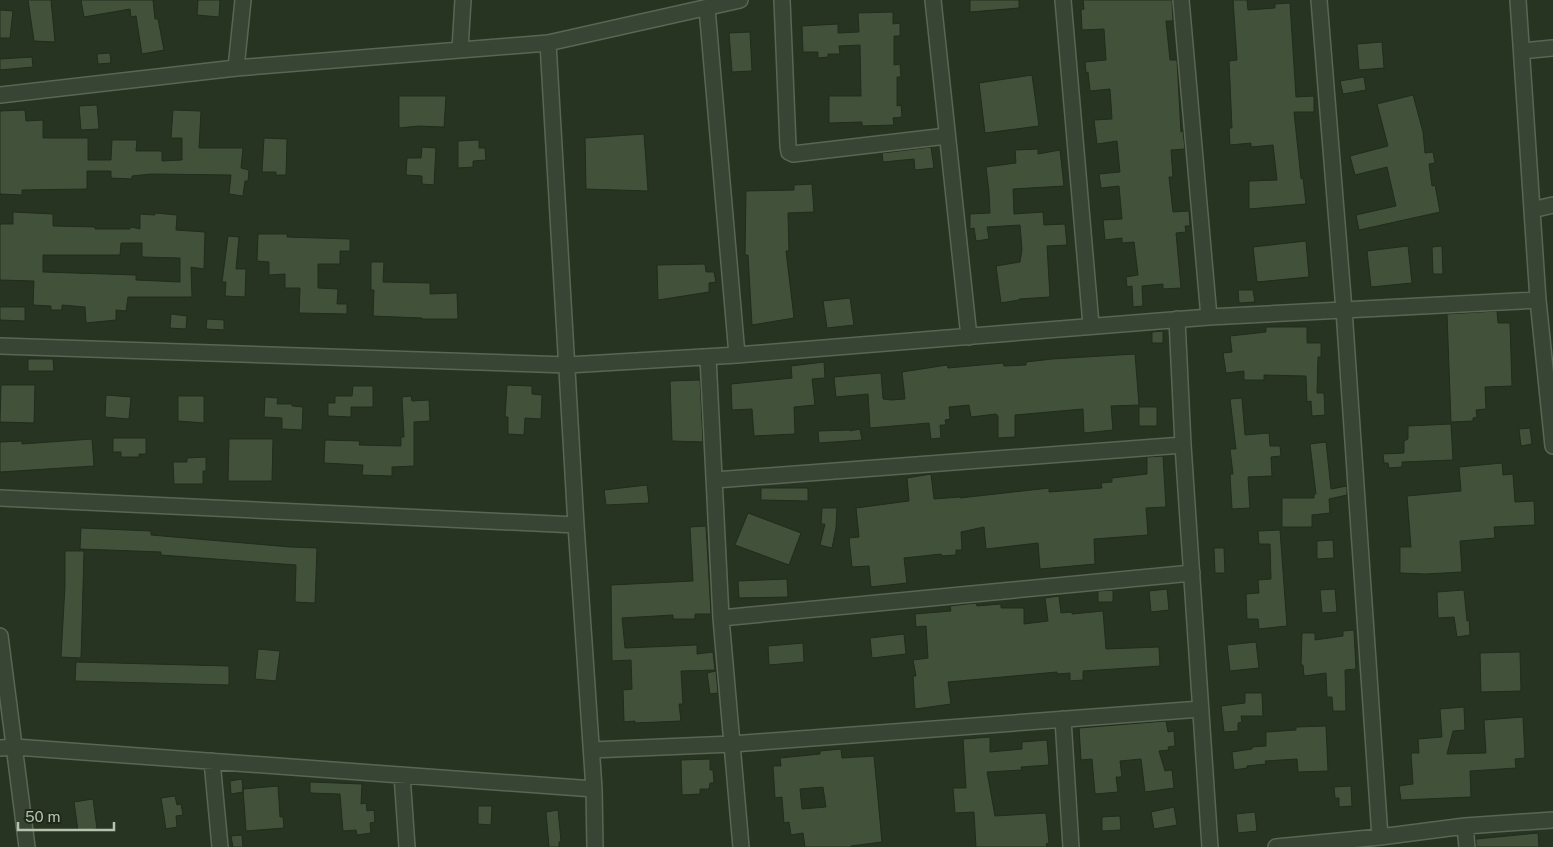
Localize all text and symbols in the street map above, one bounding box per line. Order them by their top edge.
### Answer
scale bar [18,800,114,832]
text: 50 m [25,808,60,825]

